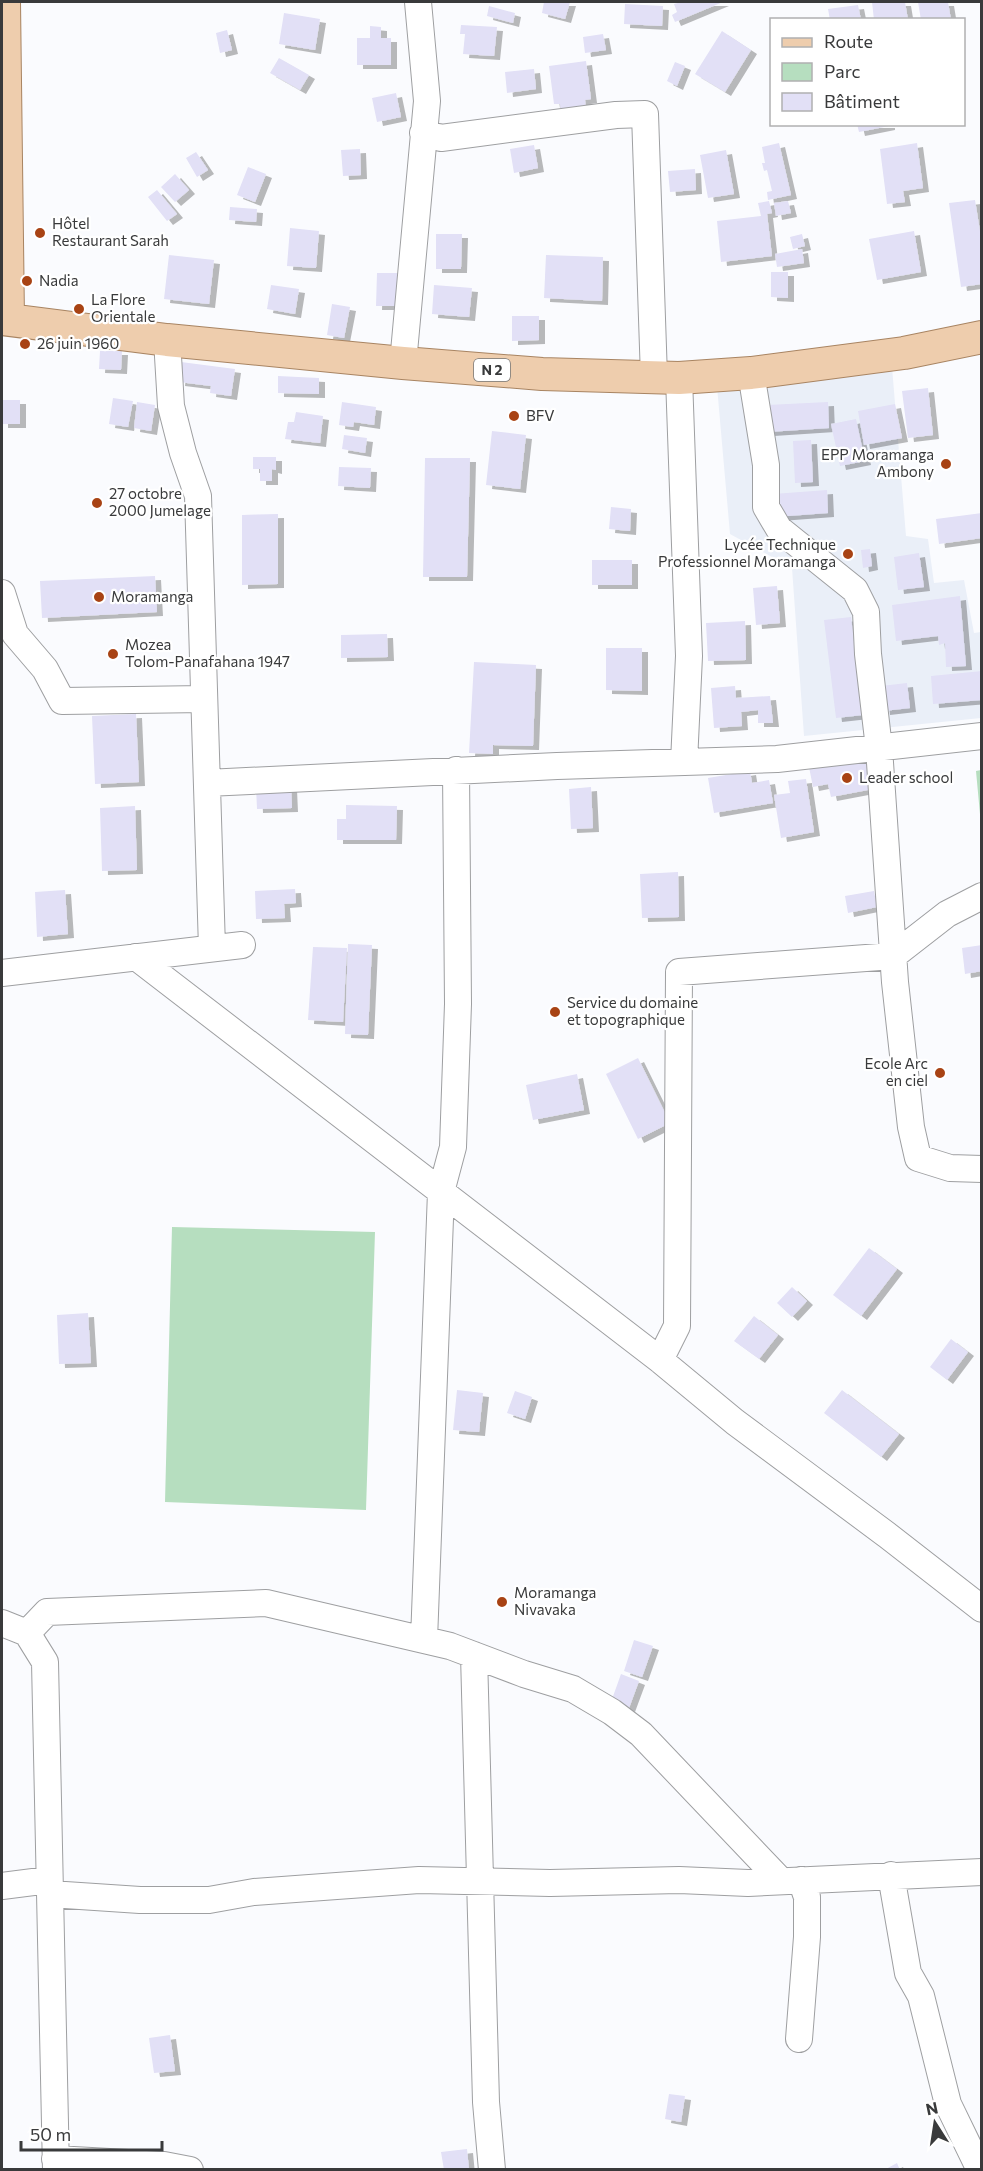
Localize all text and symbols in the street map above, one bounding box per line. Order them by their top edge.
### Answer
legend [770,18,965,126]
text: Route [824,30,873,52]
text: Parc [824,60,861,82]
text: Bâtiment [824,90,900,112]
place label: Hôtel Restaurant Sarah [52,214,169,249]
marker: Hôtel Restaurant Sarah [33,226,47,240]
place label: Nadia [39,271,79,289]
marker: Nadia [20,274,34,288]
place label: La Flore Orientale [91,290,155,325]
marker: La Flore Orientale [72,302,86,316]
place label: 26 juin 1960 [37,334,119,352]
marker: 26 juin 1960 [18,337,32,351]
road number: N 2 [474,359,510,381]
place label: BFV [526,406,555,424]
marker: BFV [507,409,521,423]
place label: EPP Moramanga Ambony [821,445,934,480]
marker: EPP Moramanga Ambony [939,457,953,471]
place label: 27 octobre 2000 Jumelage [109,484,211,519]
marker: 27 octobre 2000 Jumelage [90,496,104,510]
place label: Lycée Technique Professionnel Moramanga [658,535,836,570]
marker: Lycée Technique Professionnel Moramanga [841,547,855,561]
place label: Moramanga [111,587,193,605]
marker: Moramanga [92,590,106,604]
place label: Mozea Tolom-Panafahana 1947 [125,635,290,670]
marker: Mozea Tolom-Panafahana 1947 [106,647,120,661]
place label: Leader school [859,768,953,786]
marker: Leader school [840,771,854,785]
place label: Service du domaine et topographique [567,993,698,1028]
marker: Service du domaine et topographique [548,1005,562,1019]
place label: Ecole Arc en ciel [865,1054,928,1089]
marker: Ecole Arc en ciel [933,1066,947,1080]
place label: Moramanga Nivavaka [514,1583,596,1618]
marker: Moramanga Nivavaka [495,1595,509,1609]
north arrow [905,2093,965,2153]
text: N [924,2097,940,2118]
scale bar [21,2114,162,2152]
text: 50 m [30,2123,71,2145]

